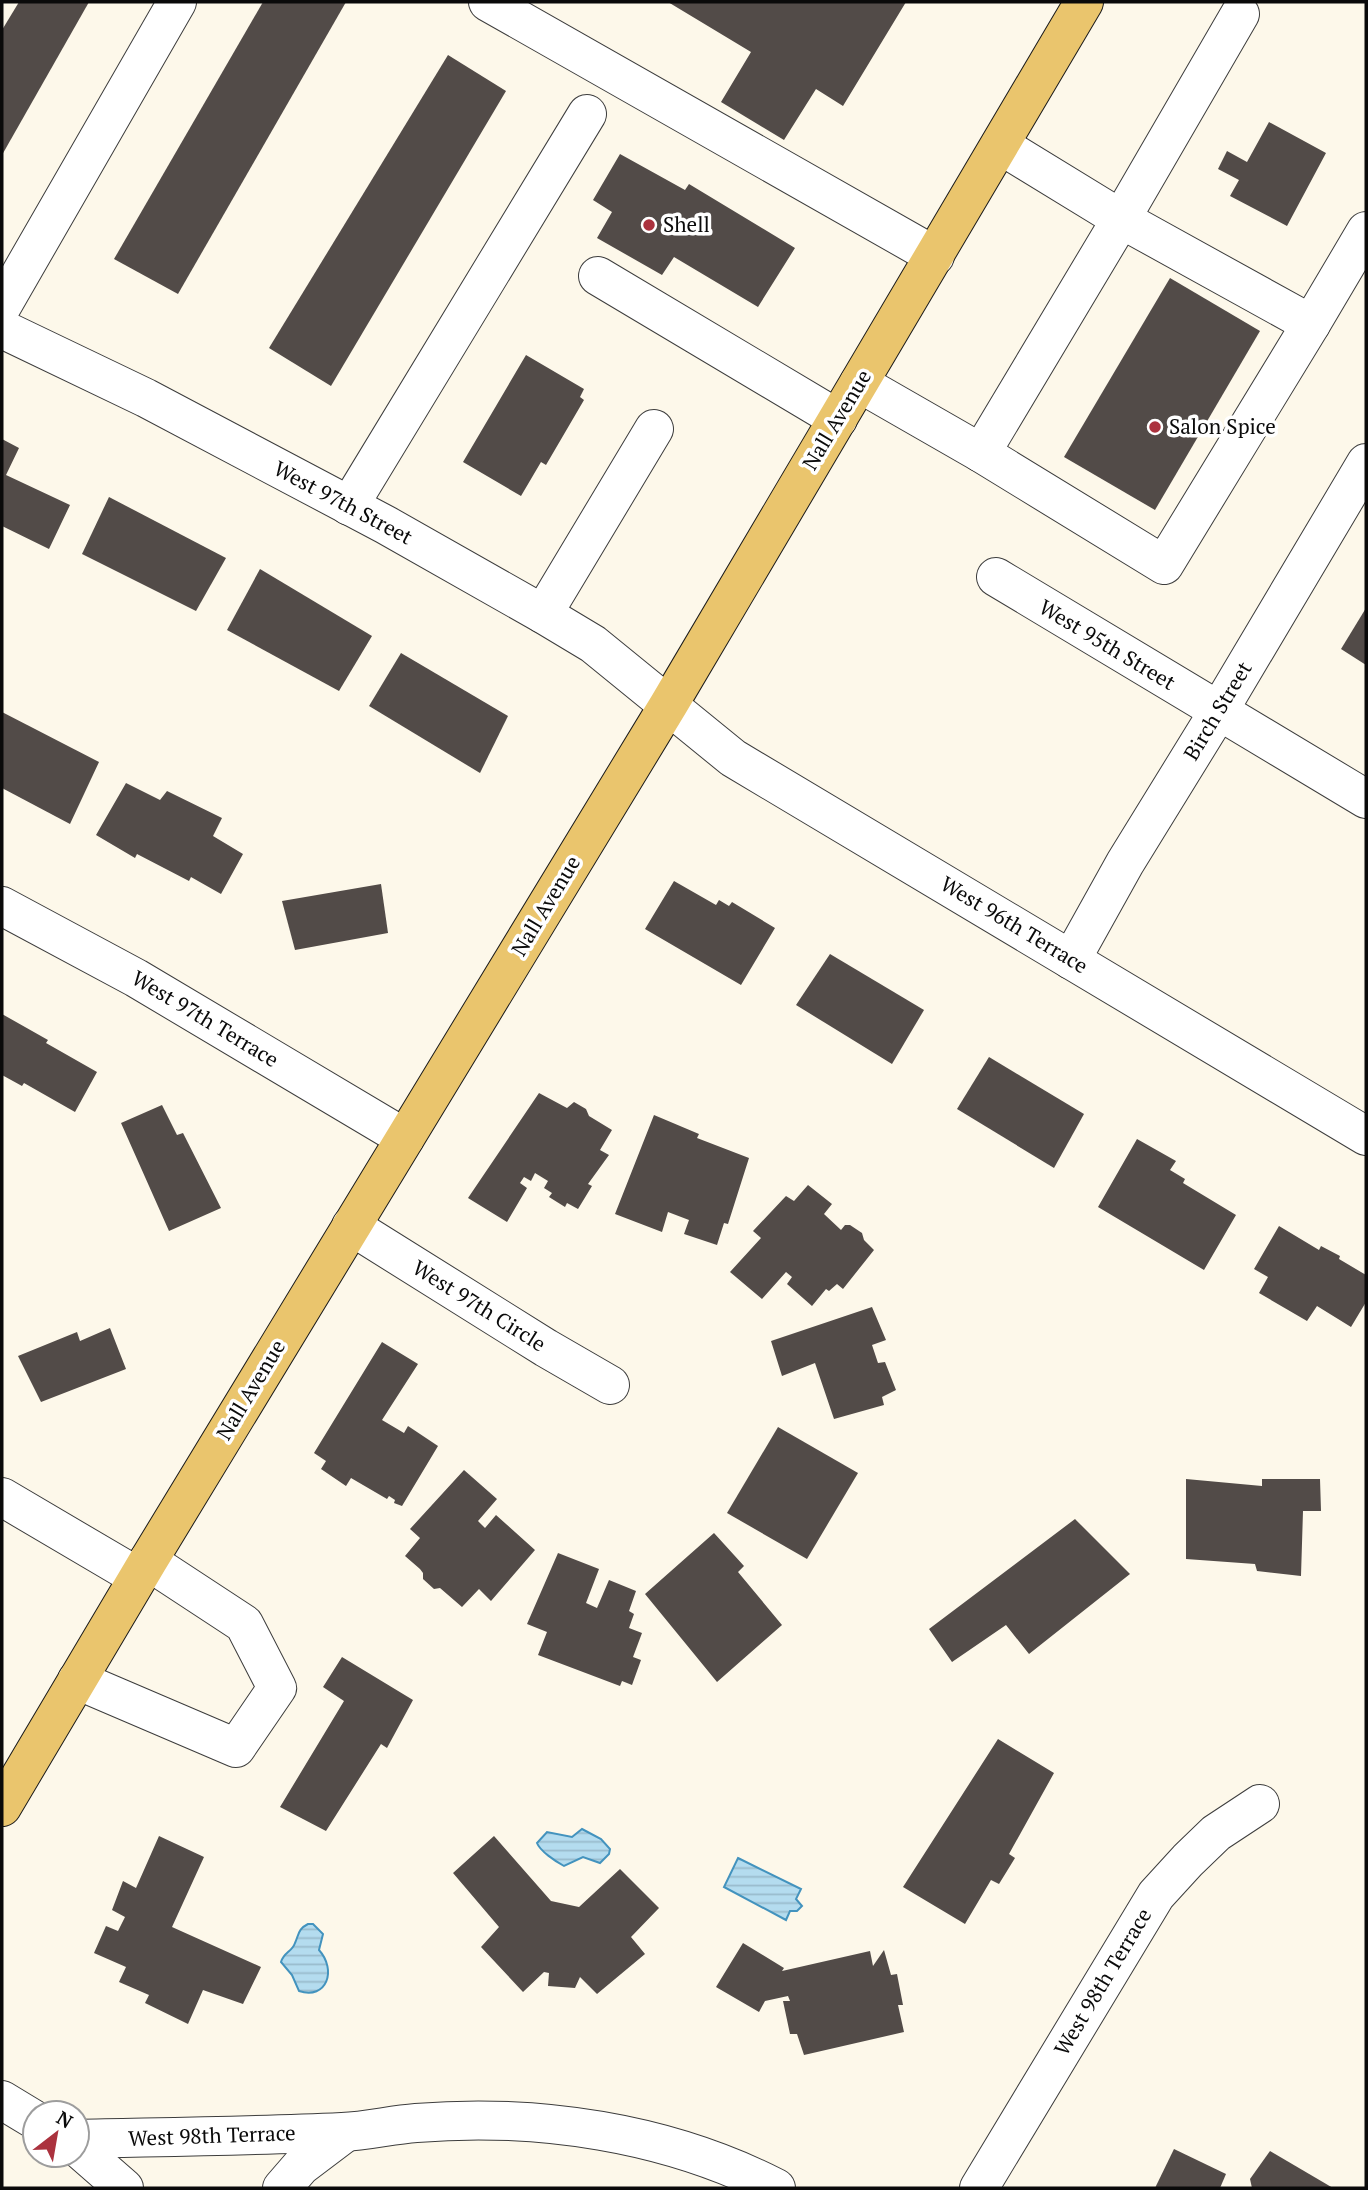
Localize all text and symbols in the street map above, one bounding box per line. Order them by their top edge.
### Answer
place label: Shell [663,210,710,238]
marker: Shell [641,217,657,233]
street label: Nall Avenue [795,364,877,475]
place label: Salon Spice [1169,412,1276,440]
marker: Salon Spice [1147,419,1163,435]
street label: West 97th Street [269,454,418,551]
street label: West 95th Street [1034,592,1181,696]
street label: Birch Street [1177,656,1258,765]
street label: Nall Avenue [504,850,586,961]
street label: West 96th Terrace [936,869,1093,979]
street label: West 97th Terrace [127,963,284,1073]
street label: West 97th Circle [408,1253,551,1357]
street label: Nall Avenue [209,1334,291,1445]
street label: West 98th Terrace [1047,1903,1157,2060]
north arrow [21,2099,91,2169]
text: N [52,2105,78,2134]
street label: West 98th Terrace [128,2118,296,2152]

